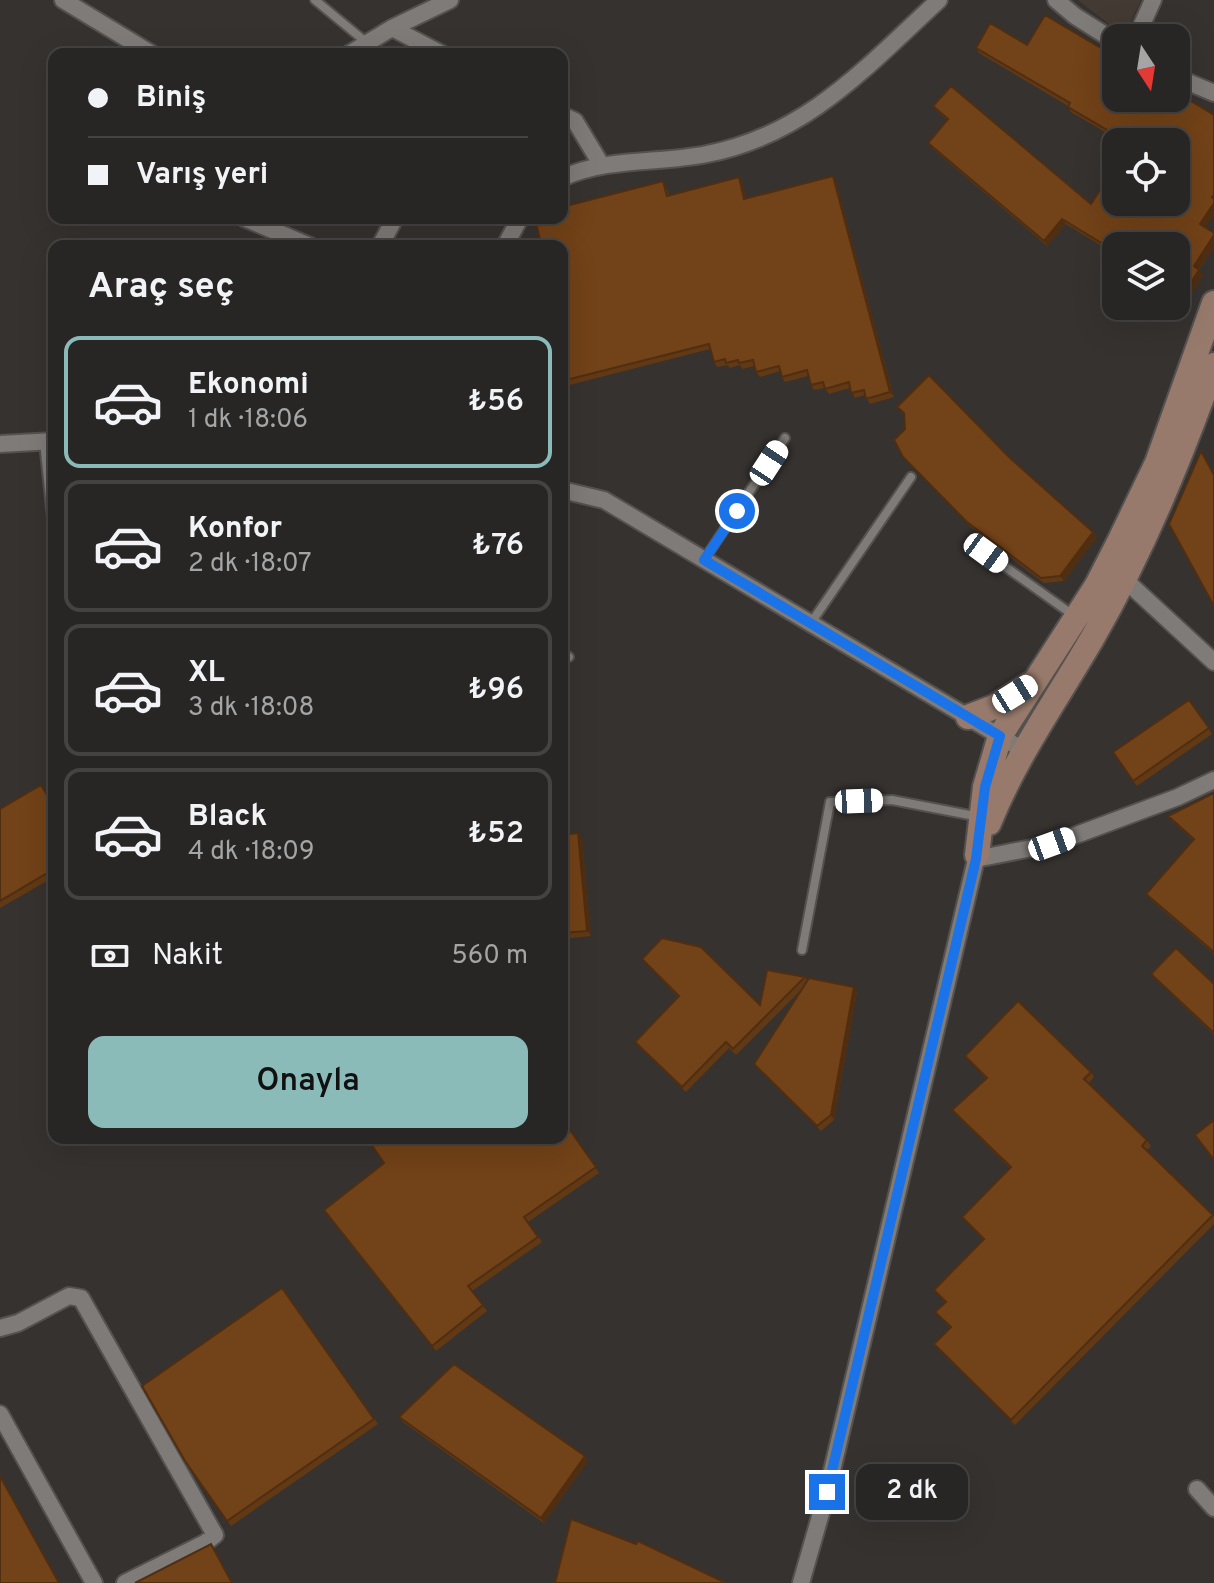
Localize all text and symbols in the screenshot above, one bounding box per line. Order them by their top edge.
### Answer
north arrow [1102,24,1190,112]
map controls [1102,24,1190,320]
text: Biniş [136,80,206,117]
button: locate [1102,128,1190,216]
text: Varış yeri [136,157,268,194]
button: layers [1102,232,1190,320]
text: Araç seç [88,265,235,311]
icon: car [92,366,164,438]
text: Ekonomi [188,367,309,404]
text: ₺56 [468,384,524,421]
text: 1 dk · 18:06 [188,404,308,437]
car [746,436,792,490]
route start [719,493,755,529]
icon: car [92,510,164,582]
text: Konfor [188,511,282,548]
text: ₺76 [472,528,524,565]
car [960,529,1012,577]
text: 2 dk · 18:07 [188,548,312,581]
icon: car [92,654,164,726]
text: XL [188,655,225,692]
car [988,671,1042,717]
text: ₺96 [468,672,524,709]
text: 3 dk · 18:08 [188,692,314,725]
car [835,788,883,814]
icon: car [92,798,164,870]
text: Black [188,799,267,836]
text: ₺52 [468,816,524,853]
car [1025,825,1079,863]
text: 4 dk · 18:09 [188,836,315,869]
icon: cash [88,934,132,978]
text: Nakit [152,938,223,975]
text: 560 m [452,940,528,973]
button: Onayla [88,1036,528,1128]
callout: 2 dk [855,1464,967,1520]
route end [809,1474,845,1510]
text: 2 dk [886,1475,938,1508]

